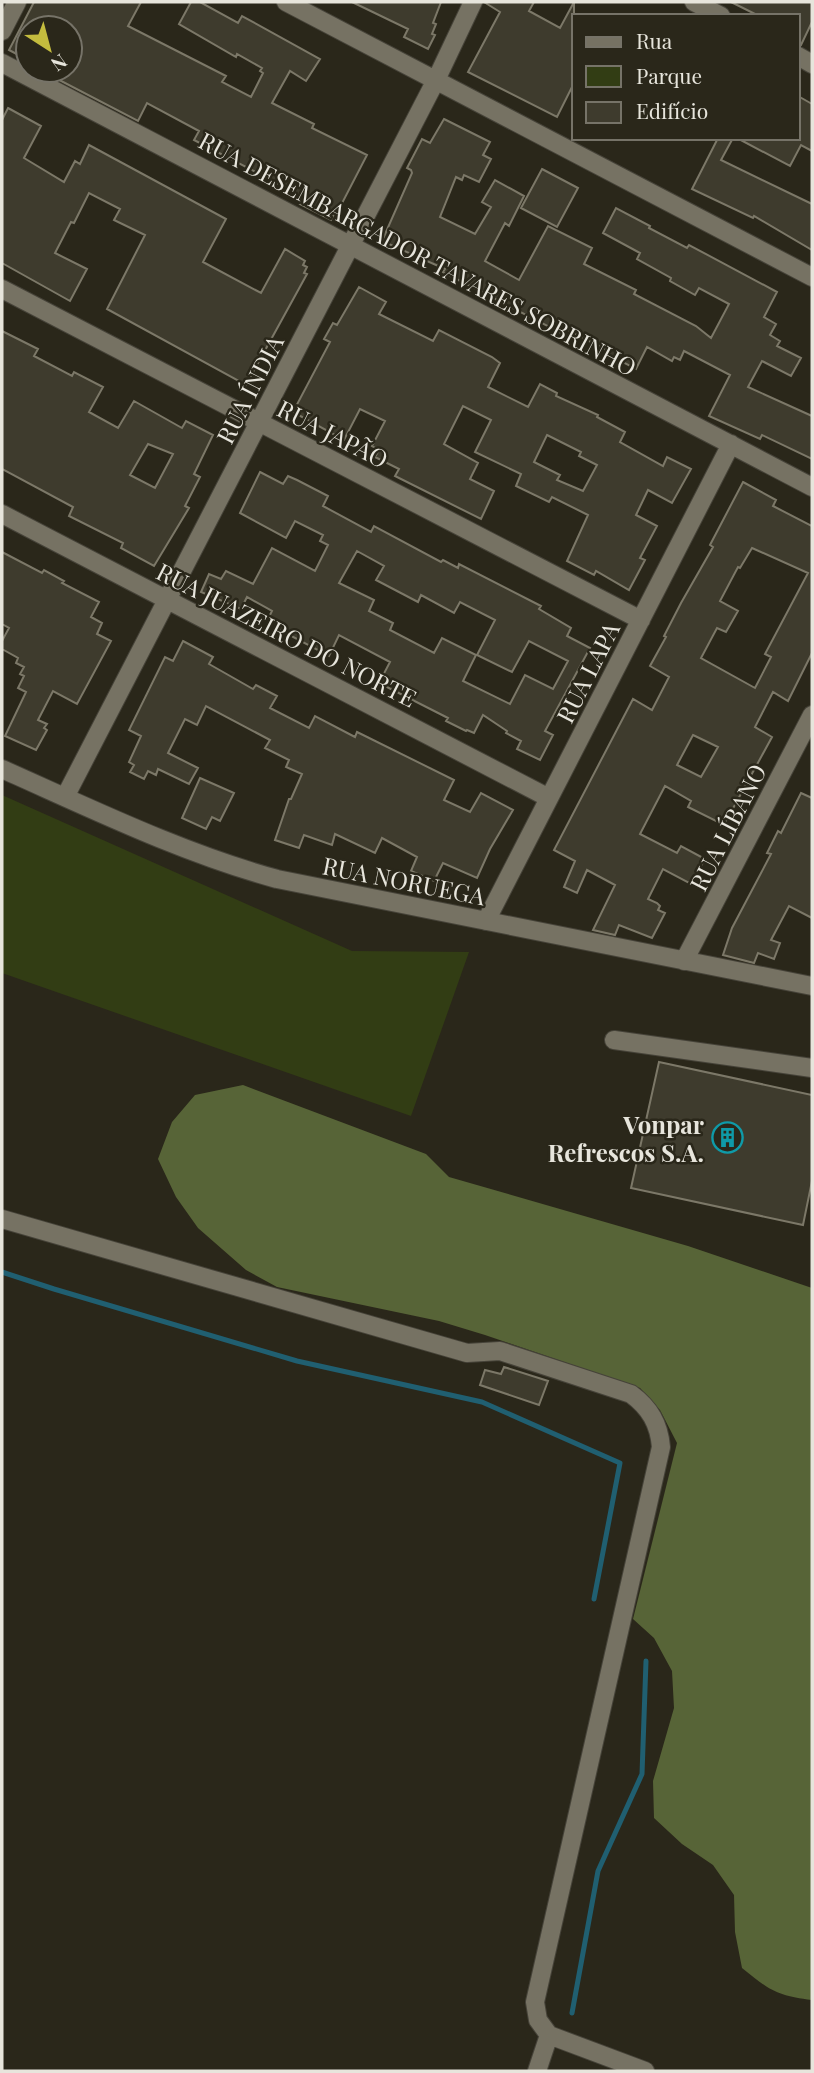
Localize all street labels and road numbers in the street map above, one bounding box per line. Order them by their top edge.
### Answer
street label: RUA DESEMBARGADOR TAVARES SOBRINHO [194,124,642,382]
street label: RUA ÍNDIA [208,329,290,449]
street label: RUA JAPÃO [272,391,394,475]
street label: RUA JUAZEIRO DO NORTE [152,554,422,714]
street label: RUA LAPA [548,615,626,728]
street label: RUA LÍBANO [681,758,773,896]
street label: RUA NORUEGA [320,849,489,912]

